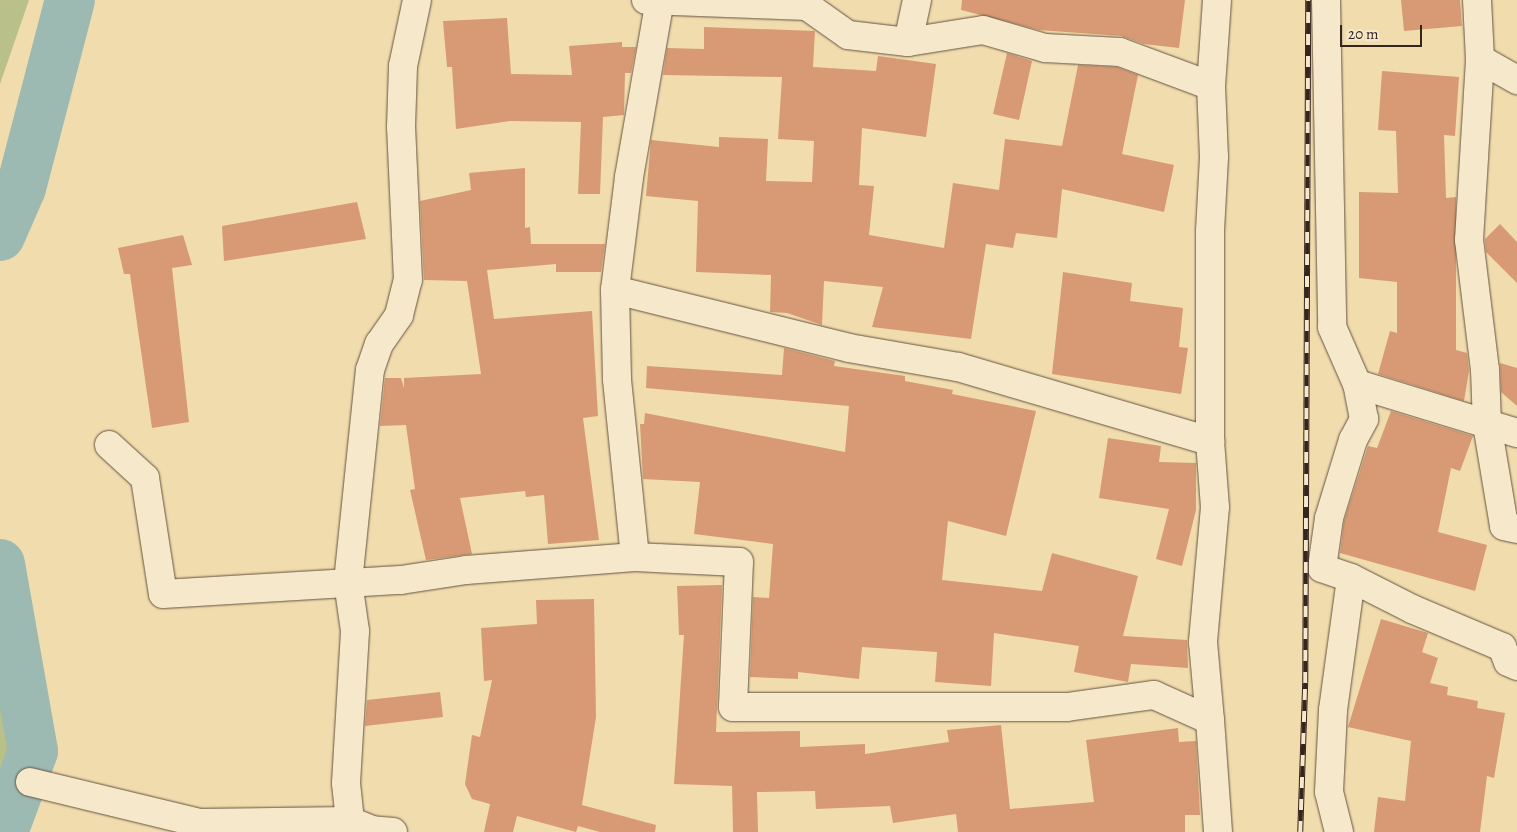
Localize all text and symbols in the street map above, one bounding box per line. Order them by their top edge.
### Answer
scale bar [1342,15,1424,47]
text: 20 m [1348,24,1379,44]

